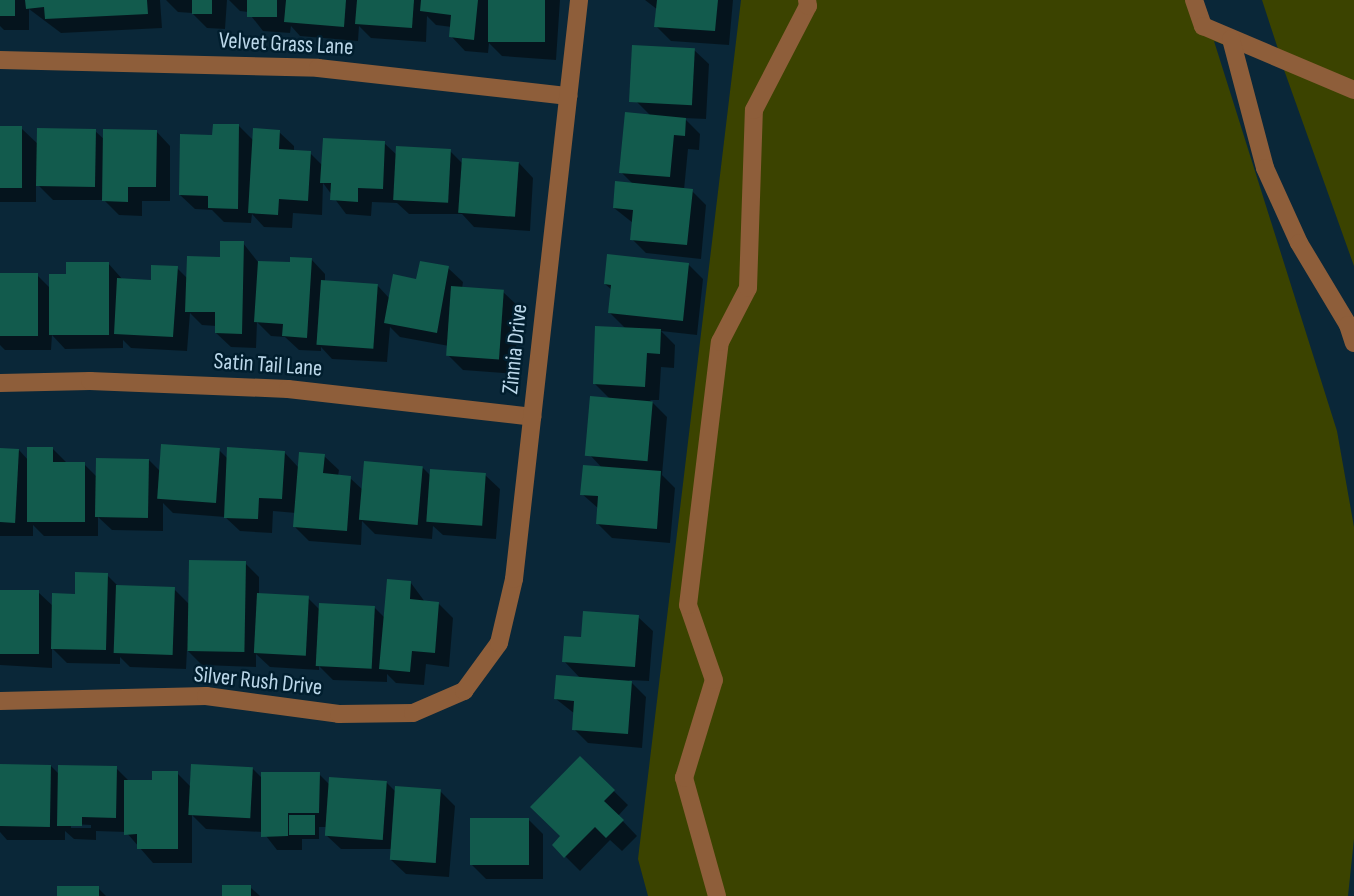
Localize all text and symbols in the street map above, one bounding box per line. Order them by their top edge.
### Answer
street label: Velvet Grass Lane [218,27,354,61]
street label: Zinnia Drive [497,303,533,395]
street label: Satin Tail Lane [213,347,323,383]
street label: Silver Rush Drive [193,661,323,701]

